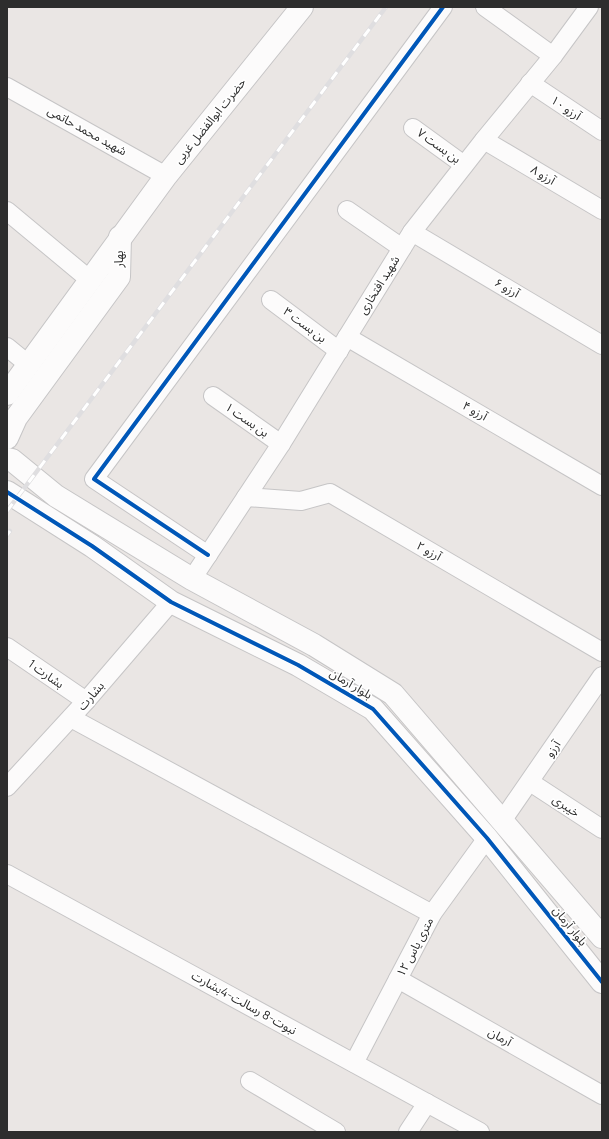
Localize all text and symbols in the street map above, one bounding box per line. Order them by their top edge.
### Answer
street label: حضرت ابوالفضل غربی [170,74,250,167]
street label: آرزو ۱۰ [548,91,585,124]
street label: شهید محمد حاتمی [44,102,130,159]
street label: بن بست ۷ [414,124,465,167]
street label: آرزو ۸ [528,161,559,189]
street label: بهار [110,250,127,269]
street label: شهید افتخاری [354,252,403,317]
street label: آرزو ۶ [492,274,523,302]
street label: بن بست ۳ [280,303,330,347]
street label: آرزو ۴ [460,397,491,425]
street label: بن بست ۱ [222,398,273,441]
street label: آرزو ۲ [414,537,445,565]
street label: بشارت 1 [25,655,68,692]
street label: بلوار آرمان [327,664,376,703]
street label: بشارت [73,678,108,714]
street label: آرزو [541,737,565,761]
street label: خیبری [549,790,583,821]
street label: بلوار آرمان [549,902,592,949]
street label: ۱۲ متری یاس [392,914,437,979]
street label: نبوت-8 رسالت-4بشارت [189,967,300,1039]
street label: آرمان [485,1023,516,1050]

